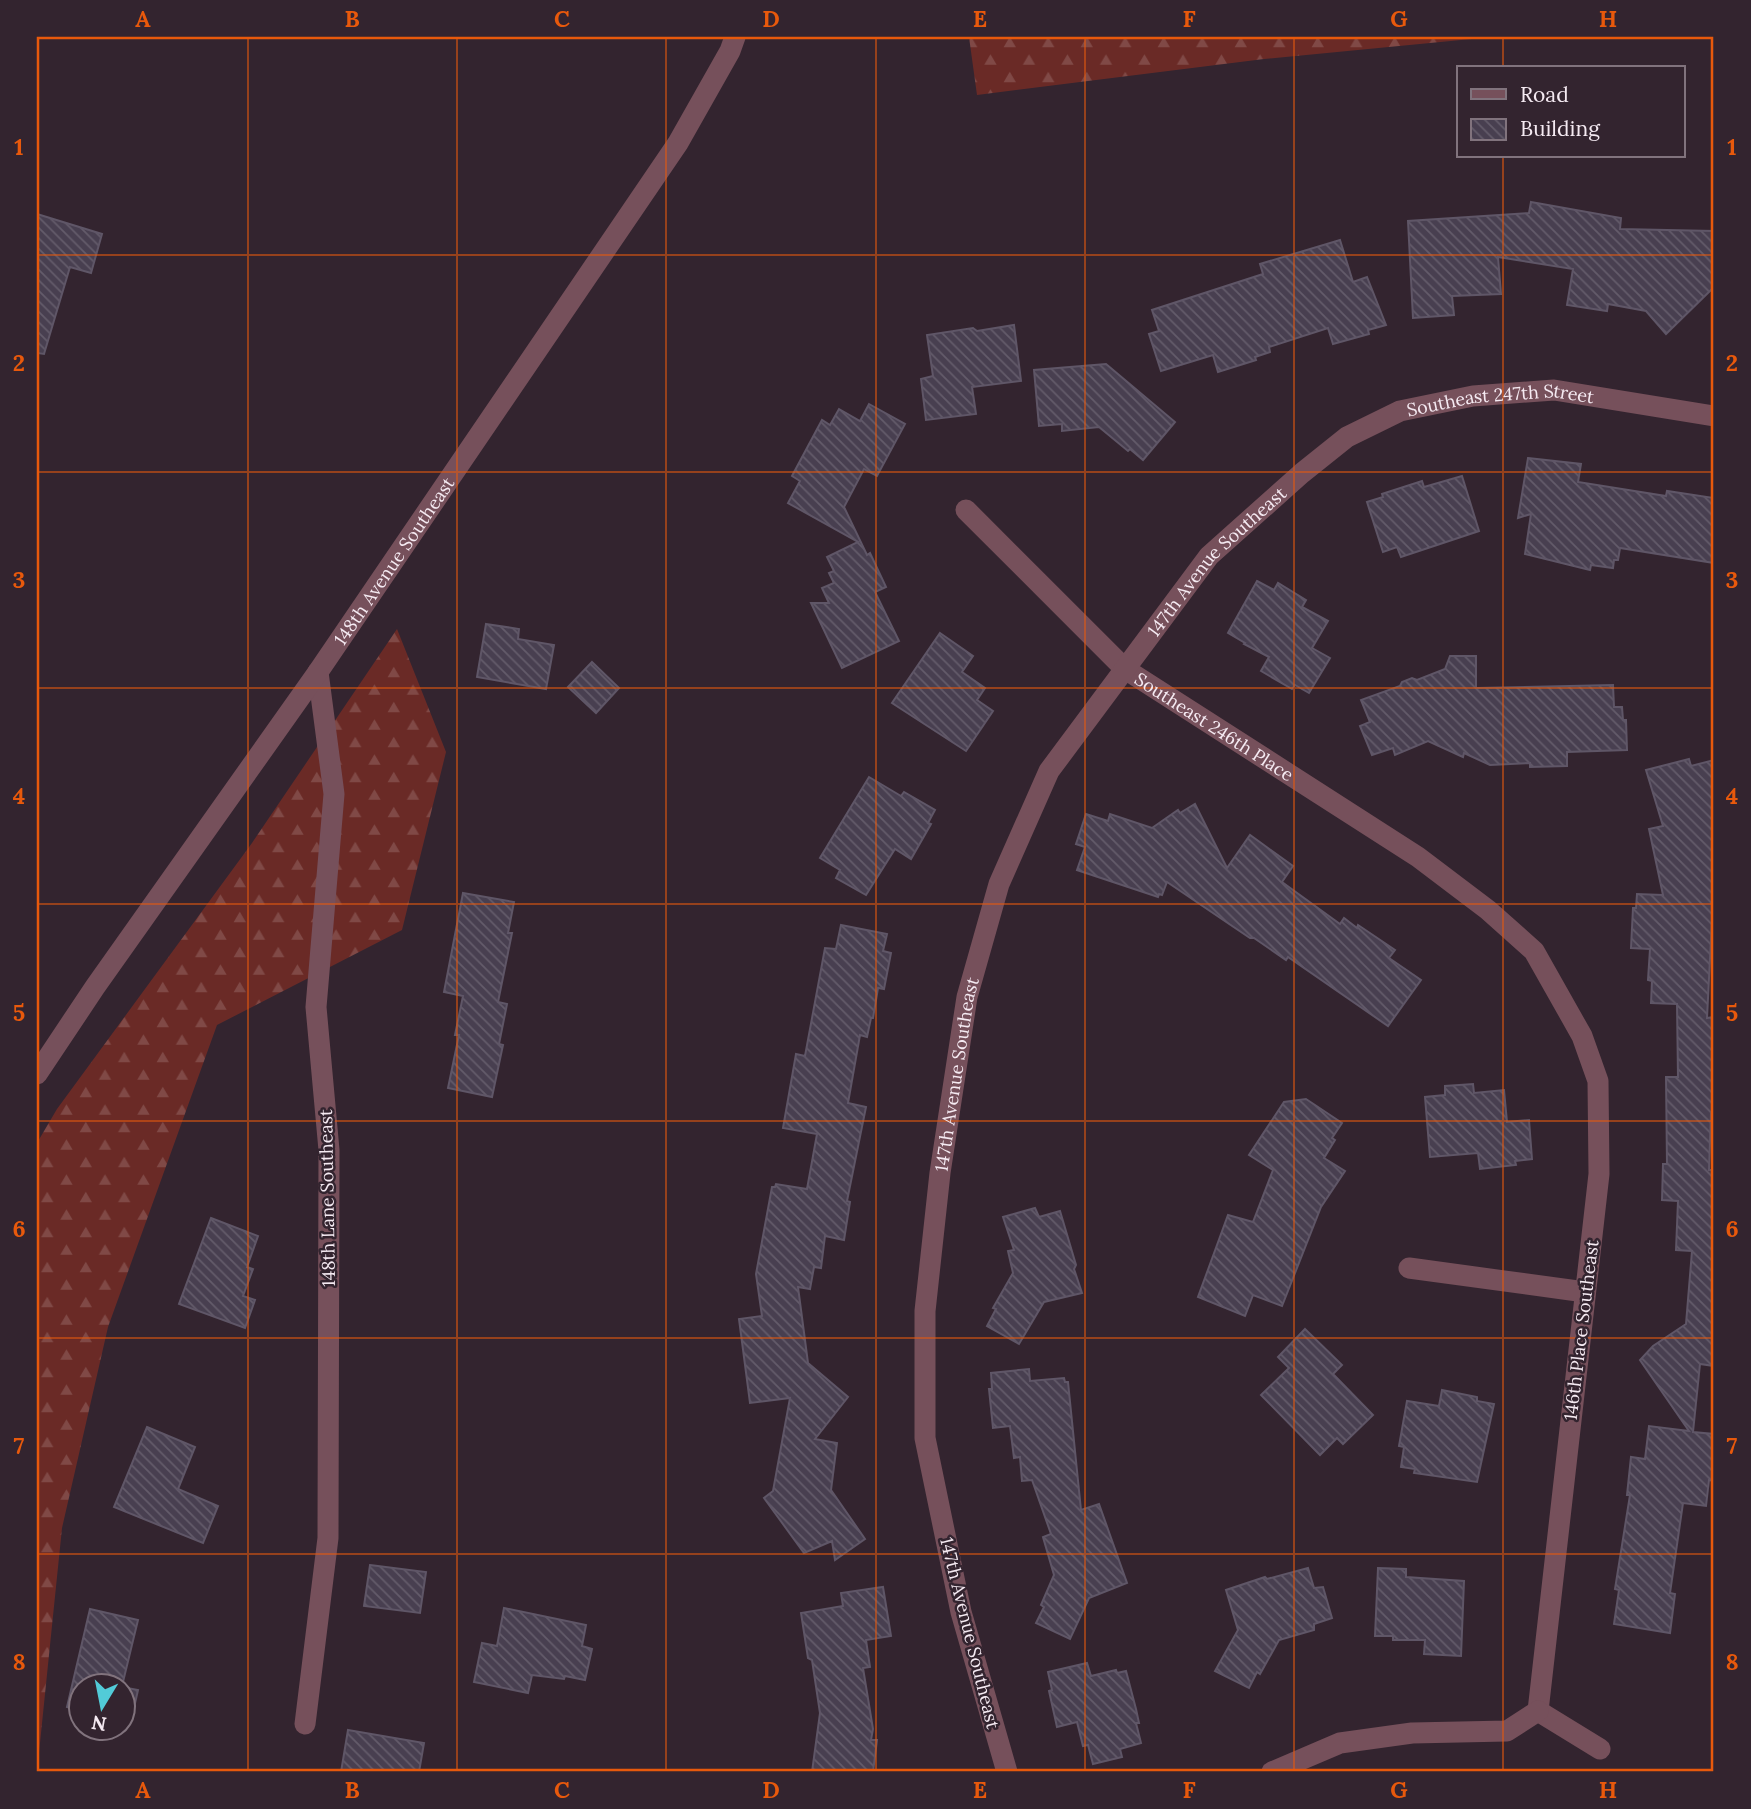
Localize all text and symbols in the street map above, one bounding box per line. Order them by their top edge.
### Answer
text: A [135,4,151,33]
text: B [344,4,360,33]
text: C [554,4,570,33]
text: D [762,4,780,33]
text: E [973,4,987,33]
text: F [1182,4,1196,33]
text: G [1390,4,1408,33]
text: H [1599,4,1617,33]
legend [1457,66,1684,158]
text: Road [1520,81,1569,108]
text: Building [1520,115,1600,142]
text: 1 [14,132,24,161]
text: 1 [1727,132,1737,161]
text: 2 [13,348,25,377]
text: 2 [1726,348,1738,377]
street label: Southeast 247th Street [1405,379,1596,421]
street label: 148th Avenue Southeast [328,472,459,649]
street label: 147th Avenue Southeast [1142,481,1291,641]
text: 3 [13,565,25,594]
text: 3 [1726,565,1738,594]
street label: Southeast 246th Place [1130,667,1298,786]
text: 4 [13,781,25,810]
text: 4 [1726,781,1738,810]
street label: 147th Avenue Southeast [929,974,984,1173]
text: 5 [13,998,25,1027]
text: 5 [1726,998,1738,1027]
street label: 148th Lane Southeast [314,1109,340,1287]
text: 6 [12,1214,26,1243]
text: 6 [1725,1214,1739,1243]
street label: 146th Place Southeast [1559,1238,1603,1422]
text: 7 [14,1431,25,1460]
text: 7 [1727,1431,1738,1460]
street label: 147th Avenue Southeast [935,1535,1005,1731]
text: 8 [12,1647,26,1676]
text: 8 [1725,1647,1739,1676]
north arrow [66,1672,136,1742]
text: N [89,1711,108,1737]
text: A [135,1775,151,1804]
text: B [344,1775,360,1804]
text: C [554,1775,570,1804]
text: D [762,1775,780,1804]
text: E [973,1775,987,1804]
text: F [1182,1775,1196,1804]
text: G [1390,1775,1408,1804]
text: H [1599,1775,1617,1804]

